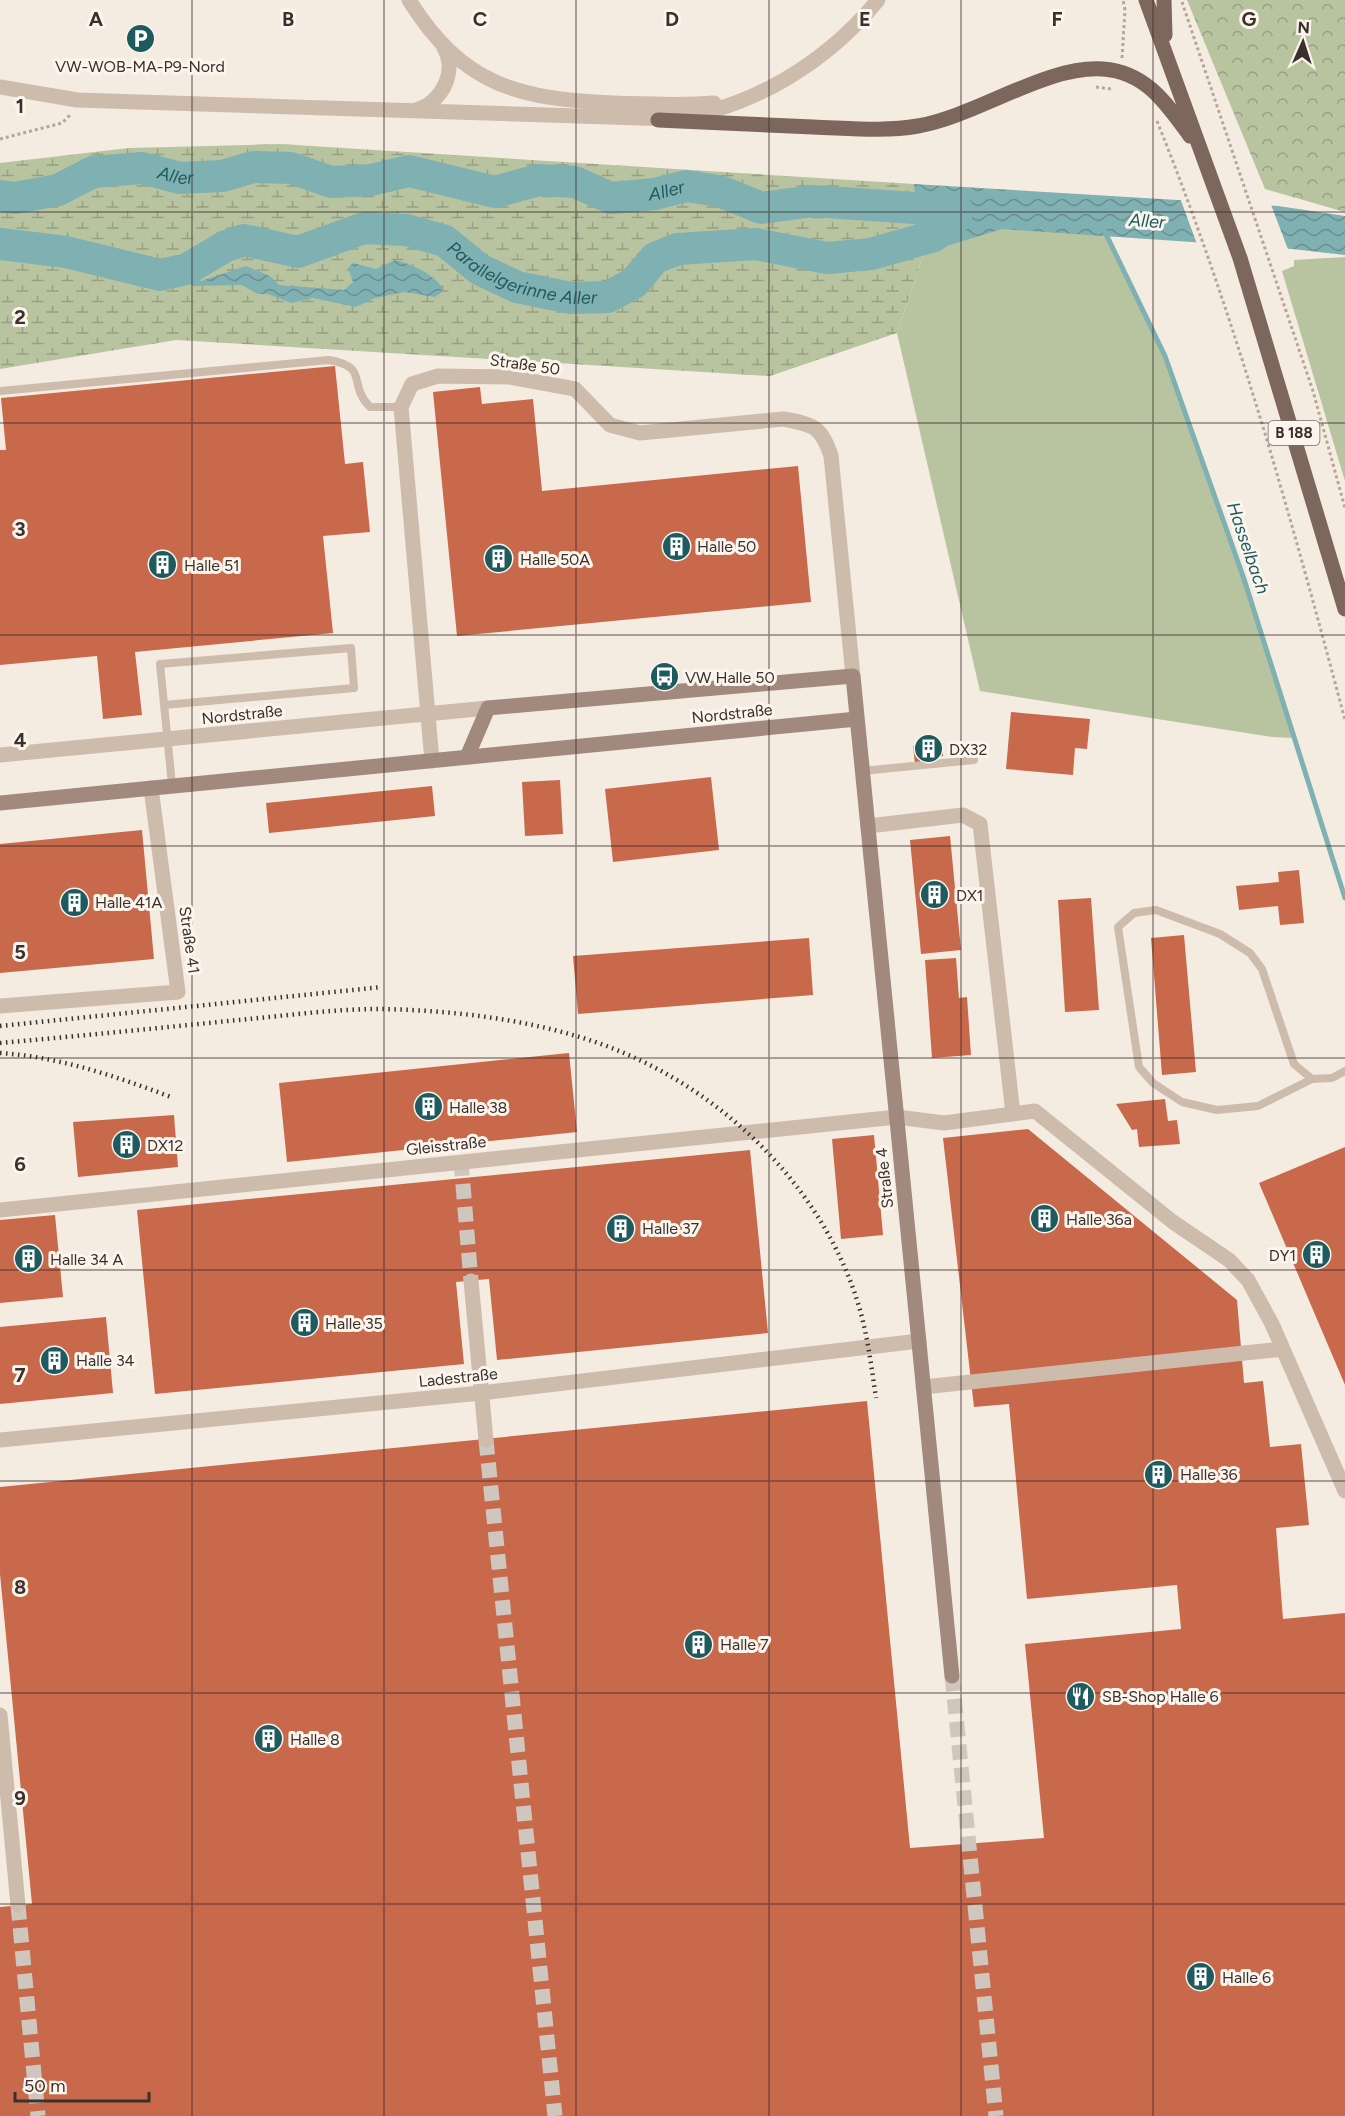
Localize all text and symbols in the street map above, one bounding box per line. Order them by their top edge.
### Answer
text: A [89,7,104,31]
text: B [282,7,294,31]
text: C [473,7,487,31]
text: D [665,7,679,31]
text: E [859,7,871,31]
text: F [1051,7,1063,31]
text: G [1242,7,1257,31]
north arrow [1273,12,1333,72]
text: N [1297,18,1310,37]
parking icon: VW-WOB-MA-P9-Nord [124,22,156,54]
place label: VW-WOB-MA-P9-Nord [55,57,225,76]
text: 1 [16,94,24,118]
water label: Aller [154,161,195,189]
water label: Aller [647,176,688,206]
water label: Aller [1127,209,1167,233]
water label: Parallelgerinne Aller [443,237,598,309]
text: 2 [14,305,26,329]
street label: Straße 50 [489,350,561,379]
road number: B 188 [1268,421,1320,445]
water label: Hasselbach [1222,499,1274,597]
text: 3 [14,517,26,541]
building icon: Halle 50 [660,530,692,562]
place label: Halle 50 [697,537,756,556]
building icon: Halle 50A [483,543,515,575]
building icon: Halle 51 [147,549,179,581]
place label: Halle 50A [520,550,590,569]
place label: Halle 51 [184,556,240,575]
bus stop icon: VW Halle 50 [648,661,680,693]
place label: VW Halle 50 [685,668,775,687]
street label: Nordstraße [691,700,774,727]
street label: Nordstraße [201,701,284,728]
text: 4 [14,728,27,752]
building icon: DX32 [912,733,944,765]
place label: DX32 [949,740,987,759]
building icon: DX1 [919,879,951,911]
building icon: Halle 41A [58,886,90,918]
place label: DX1 [956,886,983,905]
place label: Halle 41A [95,893,162,912]
street label: Straße 41 [175,905,204,975]
text: 5 [14,940,26,964]
building icon: Halle 38 [412,1091,444,1123]
place label: Halle 38 [449,1098,507,1117]
building icon: DX12 [110,1129,142,1161]
street label: Gleisstraße [405,1132,487,1159]
place label: DX12 [147,1136,183,1155]
street label: Straße 4 [872,1147,897,1209]
text: 6 [14,1152,26,1176]
building icon: Halle 36a [1029,1203,1061,1235]
place label: Halle 36a [1066,1210,1132,1229]
building icon: Halle 37 [605,1212,637,1244]
place label: Halle 37 [642,1219,700,1238]
building icon: DY1 [1301,1239,1333,1271]
building icon: Halle 34 A [13,1243,45,1275]
place label: DY1 [1269,1246,1296,1265]
place label: Halle 34 A [50,1250,123,1269]
building icon: Halle 35 [288,1307,320,1339]
place label: Halle 35 [325,1314,383,1333]
building icon: Halle 34 [39,1344,71,1376]
place label: Halle 34 [76,1351,135,1370]
text: 7 [14,1363,26,1387]
street label: Ladestraße [418,1364,499,1391]
building icon: Halle 36 [1143,1458,1175,1490]
place label: Halle 36 [1180,1465,1238,1484]
text: 8 [14,1575,26,1599]
building icon: Halle 7 [683,1628,715,1660]
place label: Halle 7 [720,1635,769,1654]
restaurant icon: SB-Shop Halle 6 [1065,1680,1097,1712]
place label: SB-Shop Halle 6 [1102,1687,1219,1706]
building icon: Halle 8 [253,1723,285,1755]
place label: Halle 8 [290,1730,340,1749]
text: 9 [14,1786,26,1810]
building icon: Halle 6 [1185,1961,1217,1993]
place label: Halle 6 [1222,1968,1271,1987]
scale bar [15,2065,148,2103]
text: 50 m [24,2075,66,2097]

